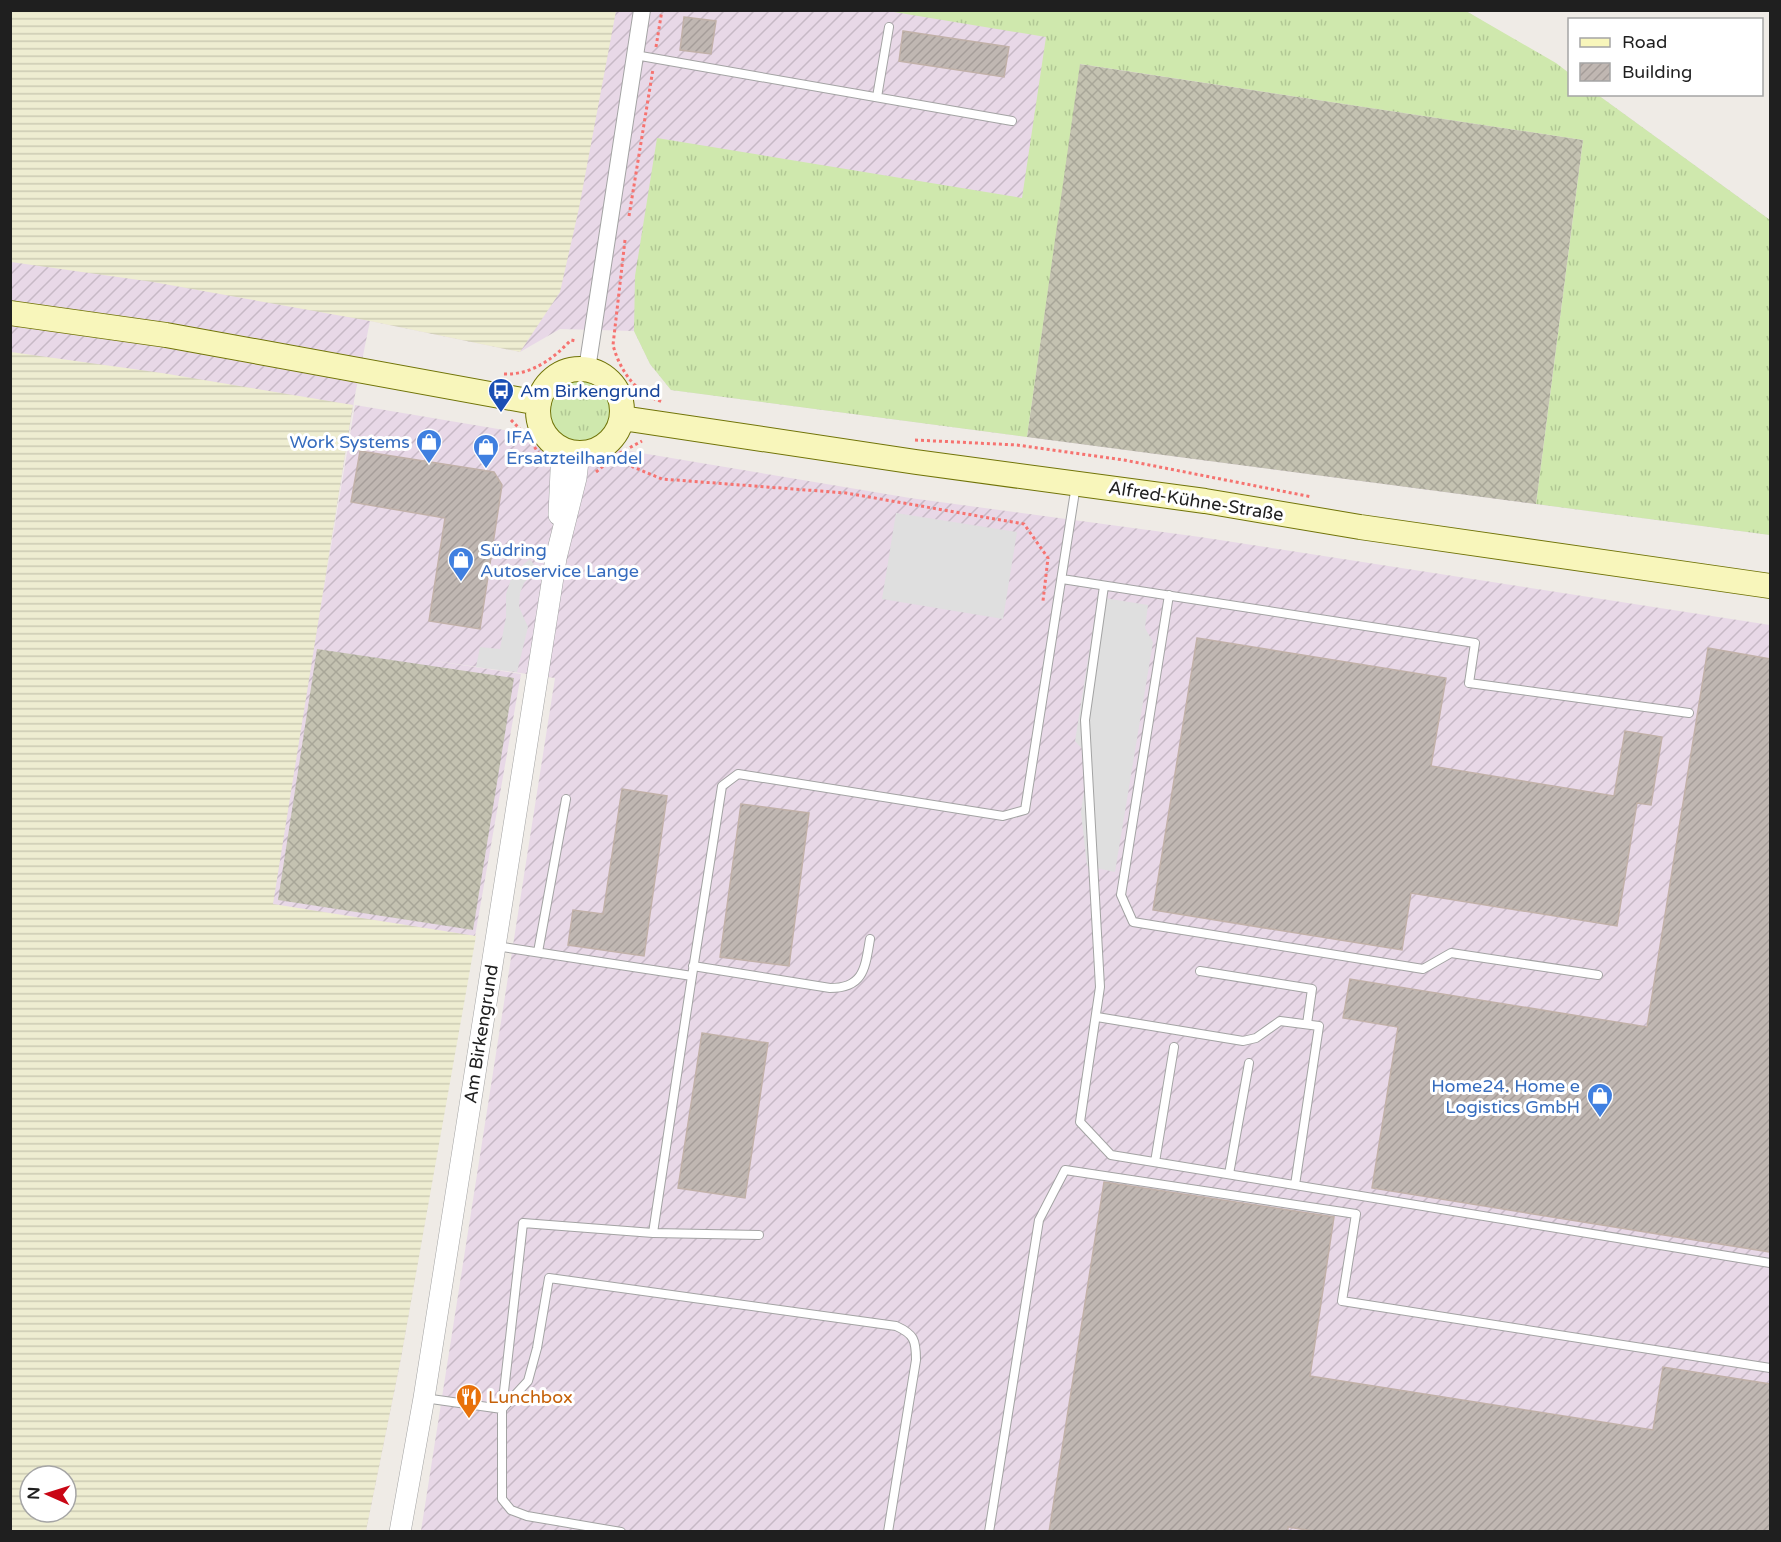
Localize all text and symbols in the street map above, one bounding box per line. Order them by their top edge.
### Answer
legend [1568,18,1763,96]
text: Road [1622,31,1667,53]
text: Building [1622,61,1692,83]
bus stop icon: Am Birkengrund [486,376,516,414]
place label: Am Birkengrund [520,380,661,402]
place label: IFA Ersatzteilhandel [506,426,643,469]
shop icon: Work Systems [414,427,444,465]
place label: Work Systems [289,431,410,453]
shop icon: IFA Ersatzteilhandel [471,432,501,470]
street label: Alfred-Kühne-Straße [1107,476,1285,526]
place label: Südring Autoservice Lange [480,539,639,582]
shop icon: Südring Autoservice Lange [446,545,476,583]
street label: Am Birkengrund [459,963,503,1105]
place label: Home24. Home e Logistics GmbH [1431,1075,1580,1118]
shop icon: Home24. Home e Logistics GmbH [1585,1081,1615,1119]
restaurant icon: Lunchbox [454,1382,484,1420]
place label: Lunchbox [488,1386,573,1408]
north arrow [18,1464,78,1524]
text: N [24,1486,44,1500]

